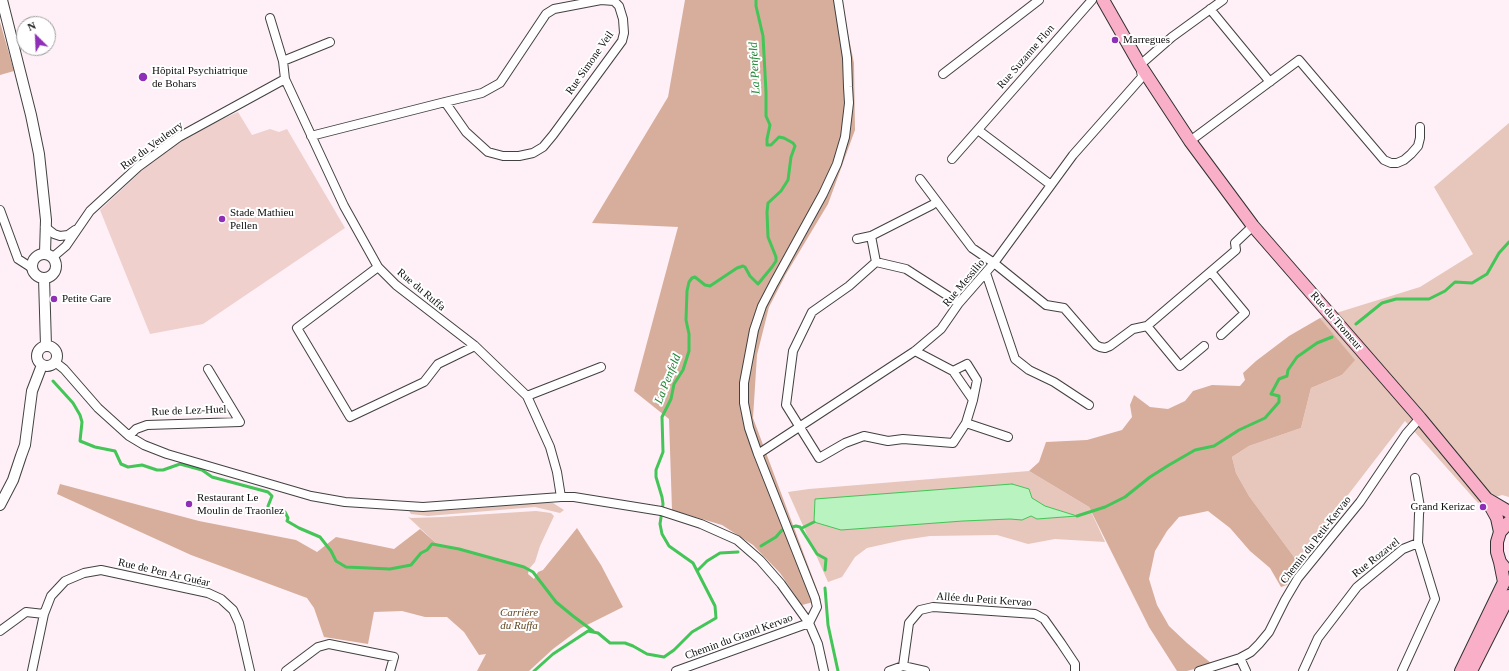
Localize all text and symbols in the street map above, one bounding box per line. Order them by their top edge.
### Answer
north arrow [16,16,56,56]
text: N [25,19,38,33]
street label: Rue Suzanne Flon [995,22,1057,92]
street label: Rue Simone Veil [563,29,617,97]
place label: Marregues [1123,33,1170,47]
marker: Marregues [1110,35,1120,45]
water label: La Penfeld [746,41,764,95]
place label: Hôpital Psychiatrique de Bohars [152,64,248,90]
marker: Hôpital Psychiatrique de Bohars [137,71,149,83]
street label: Rue du Veuleury [118,119,186,173]
place label: Stade Mathieu Pellen [230,206,294,232]
marker: Stade Mathieu Pellen [217,214,227,224]
street label: Rue Messilio [940,256,988,310]
street label: Rue du Ruffa [394,266,448,314]
street label: Rue du Tromeur [1307,289,1365,353]
place label: Petite Gare [62,292,111,306]
marker: Petite Gare [49,294,59,304]
water label: La Penfeld [652,352,684,406]
street label: Rue de Lez-Huel [151,403,227,419]
place label: Restaurant Le Moulin de Traonlez [197,491,284,517]
street label: Chemin du Petit-Kervao [1278,494,1354,586]
marker: Restaurant Le Moulin de Traonlez [184,499,194,509]
place label: Grand Kerizac [1411,500,1475,514]
marker: Grand Kerizac [1478,502,1488,512]
street label: Rue Rozavel [1350,535,1402,581]
street label: Rue de Pen Ar Guéar [117,556,211,590]
street label: Allée du Petit Kervao [936,590,1032,610]
park label: Carrière du Ruffa [500,606,538,632]
street label: Chemin du Grand Kervao [683,611,795,663]

